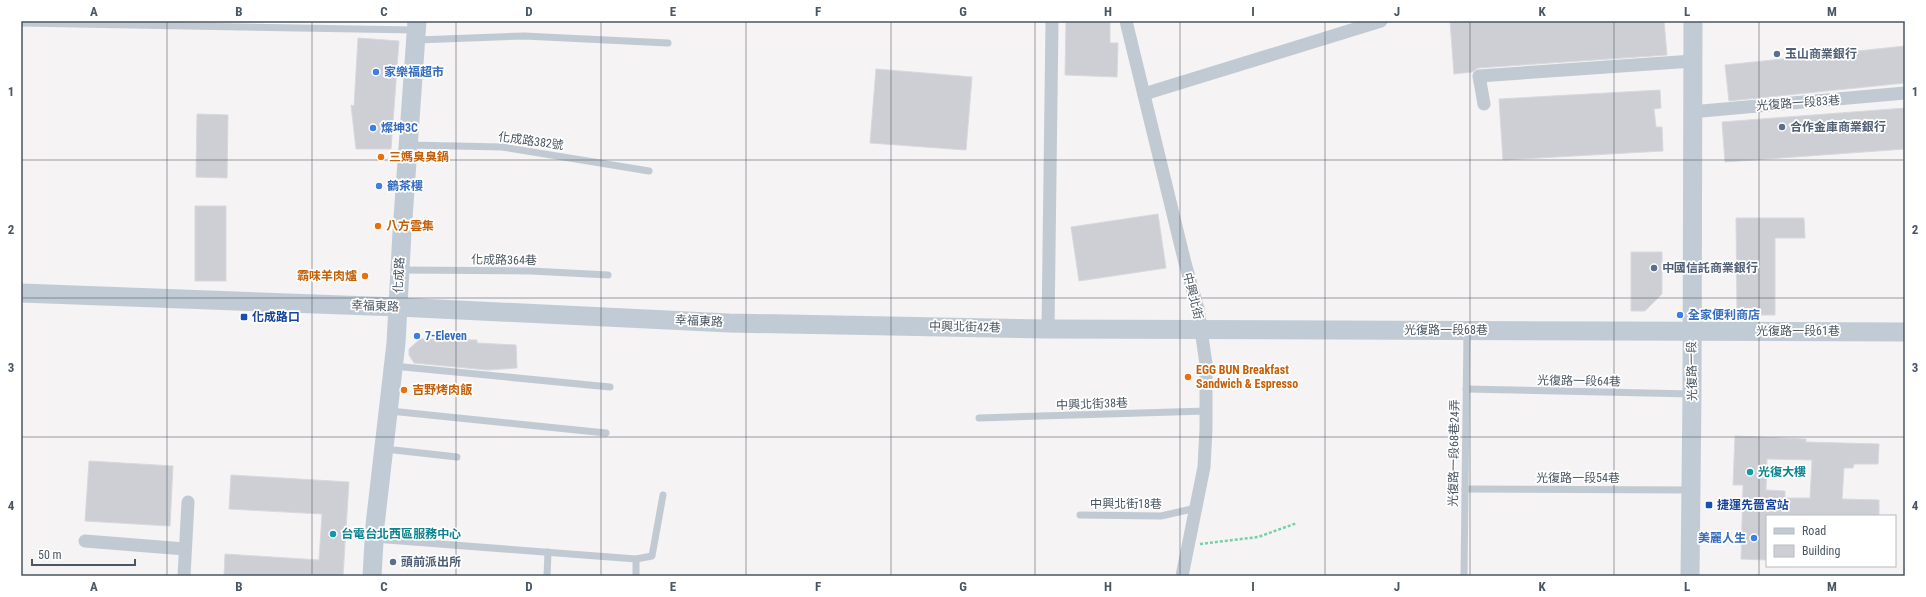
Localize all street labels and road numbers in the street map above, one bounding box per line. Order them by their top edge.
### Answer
street label: 光復路一段83巷 [1756,93,1840,113]
street label: 化成路382號 [497,129,565,153]
street label: 化成路364巷 [471,252,537,268]
street label: 化成路 [391,257,407,293]
street label: 中興北街 [1180,271,1206,321]
street label: 幸福東路 [351,298,399,314]
street label: 幸福東路 [675,313,723,329]
street label: 中興北街42巷 [929,319,1001,335]
street label: 光復路一段68巷 [1404,323,1488,337]
street label: 光復路一段61巷 [1756,324,1840,338]
street label: 光復路一段 [1684,341,1700,401]
street label: 光復路一段64巷 [1537,373,1621,389]
street label: 中興北街38巷 [1056,396,1128,412]
street label: 光復路一段68巷24弄 [1446,399,1462,507]
street label: 光復路一段54巷 [1536,471,1620,485]
street label: 中興北街18巷 [1090,497,1162,511]

